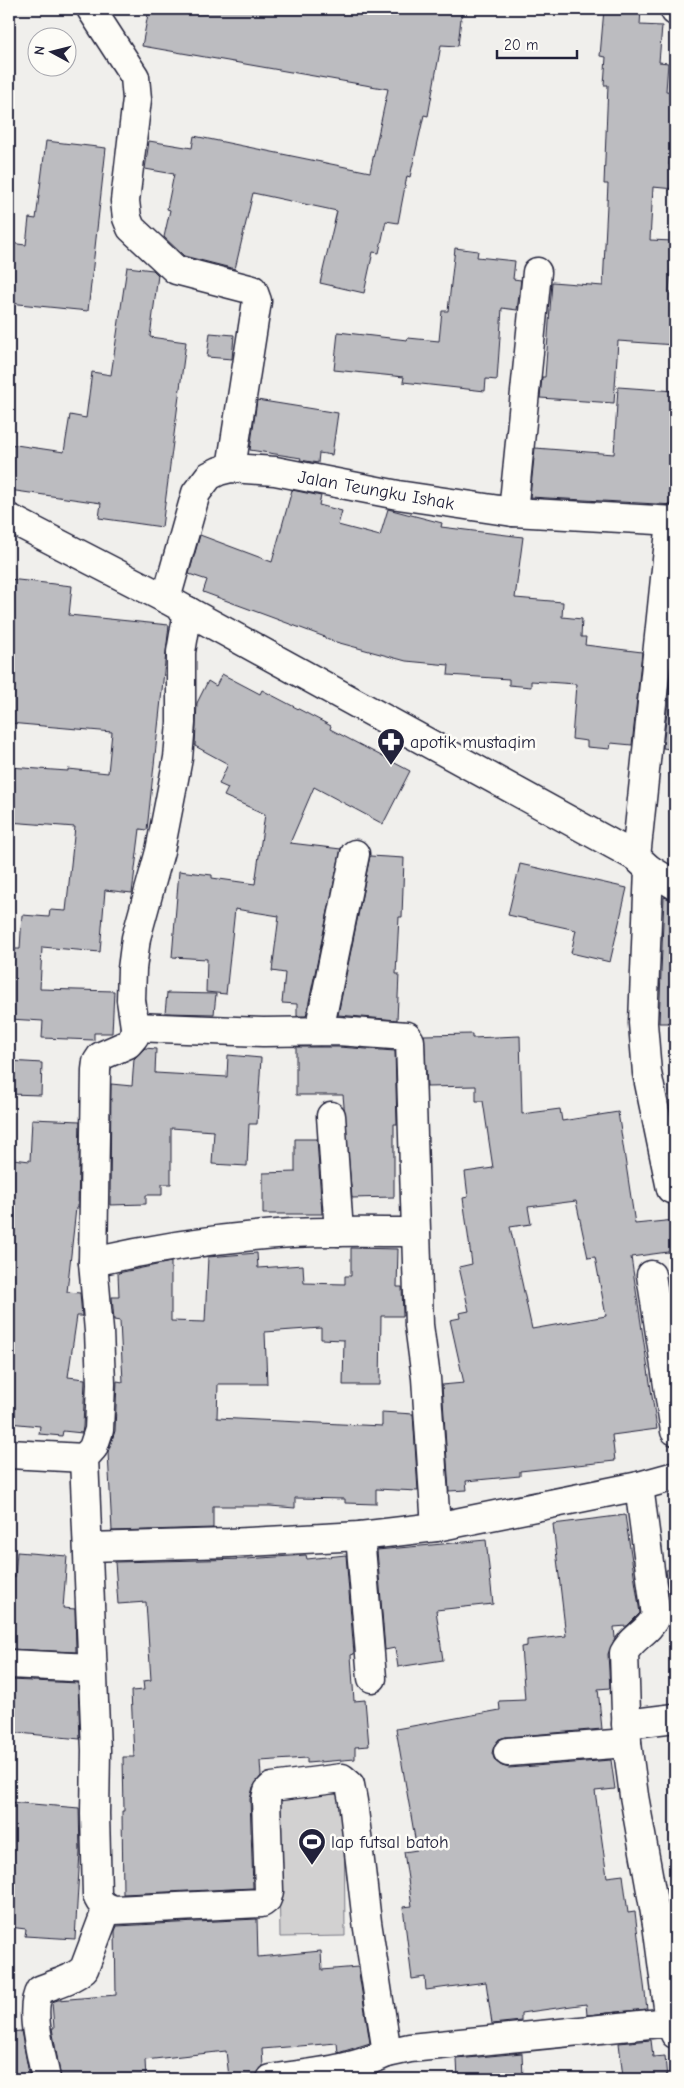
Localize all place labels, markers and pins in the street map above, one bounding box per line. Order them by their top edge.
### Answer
pharmacy icon: apotik mustaqim [376,727,406,766]
place label: apotik mustaqim [410,732,536,753]
sports icon: lap futsal batoh [297,1827,327,1866]
place label: lap futsal batoh [331,1832,449,1853]

